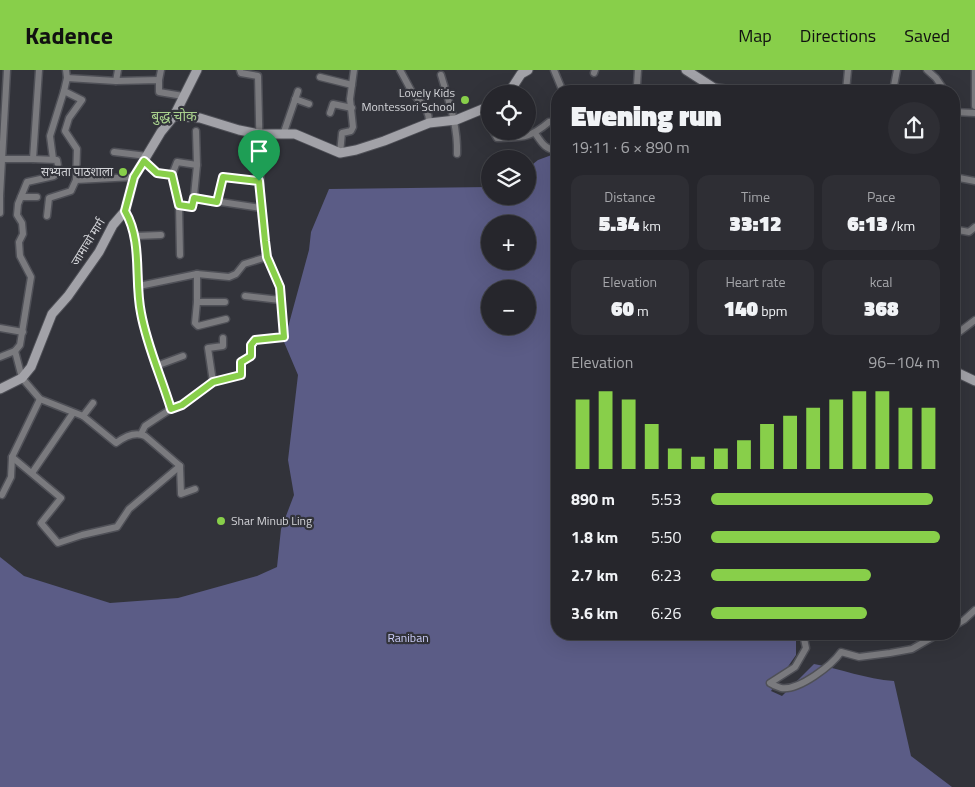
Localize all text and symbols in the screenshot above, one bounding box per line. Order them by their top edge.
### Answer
text: Kadence [25,17,113,53]
text: Map [738,22,772,49]
text: Directions [800,22,876,49]
text: Saved [904,22,950,49]
place label: Lovely Kids Montessori School [361,83,455,116]
map controls [481,85,536,335]
button: locate [481,85,536,140]
marker: Lovely Kids Montessori School [459,94,471,106]
text: Evening run [571,94,722,137]
button: share [888,102,940,154]
district label: बुद्ध चोक [151,105,197,126]
pin [238,130,280,181]
text: 19:11 · 6 × 890 m [571,135,690,159]
icon: arrive [245,137,273,165]
button: layers [481,150,536,205]
place label: सभ्यता पाठशाला [41,162,114,181]
marker: सभ्यता पाठशाला [117,166,129,178]
text: Distance [604,186,655,207]
text: Time [741,186,770,207]
text: Pace [867,186,895,207]
text: 5.34 [599,207,639,239]
text: 33:12 [729,207,782,239]
text: 6:13 [847,207,888,239]
street label: जामाचो मार्ग [66,214,110,269]
button: + [481,215,536,270]
text: km [639,215,661,236]
text: /km [888,215,915,236]
text: Elevation [603,271,657,292]
text: Heart rate [725,271,786,292]
text: kcal [870,271,893,292]
button: − [481,280,536,335]
text: 60 [611,292,634,324]
text: 140 [723,292,758,324]
text: 368 [864,292,898,324]
text: m [634,300,649,321]
text: bpm [758,300,788,321]
text: Elevation [571,350,633,374]
text: 96–104 m [868,350,940,374]
text: 890 m [571,487,615,511]
text: 5:53 [651,487,681,511]
place label: Shar Minub Ling [231,511,312,530]
marker: Shar Minub Ling [215,515,227,527]
text: 1.8 km [571,525,618,549]
text: 5:50 [651,525,681,549]
text: 2.7 km [571,563,618,587]
text: 6:23 [651,563,681,587]
text: 3.6 km [571,601,618,625]
text: 6:26 [651,601,681,625]
park label: Raniban [387,628,429,647]

